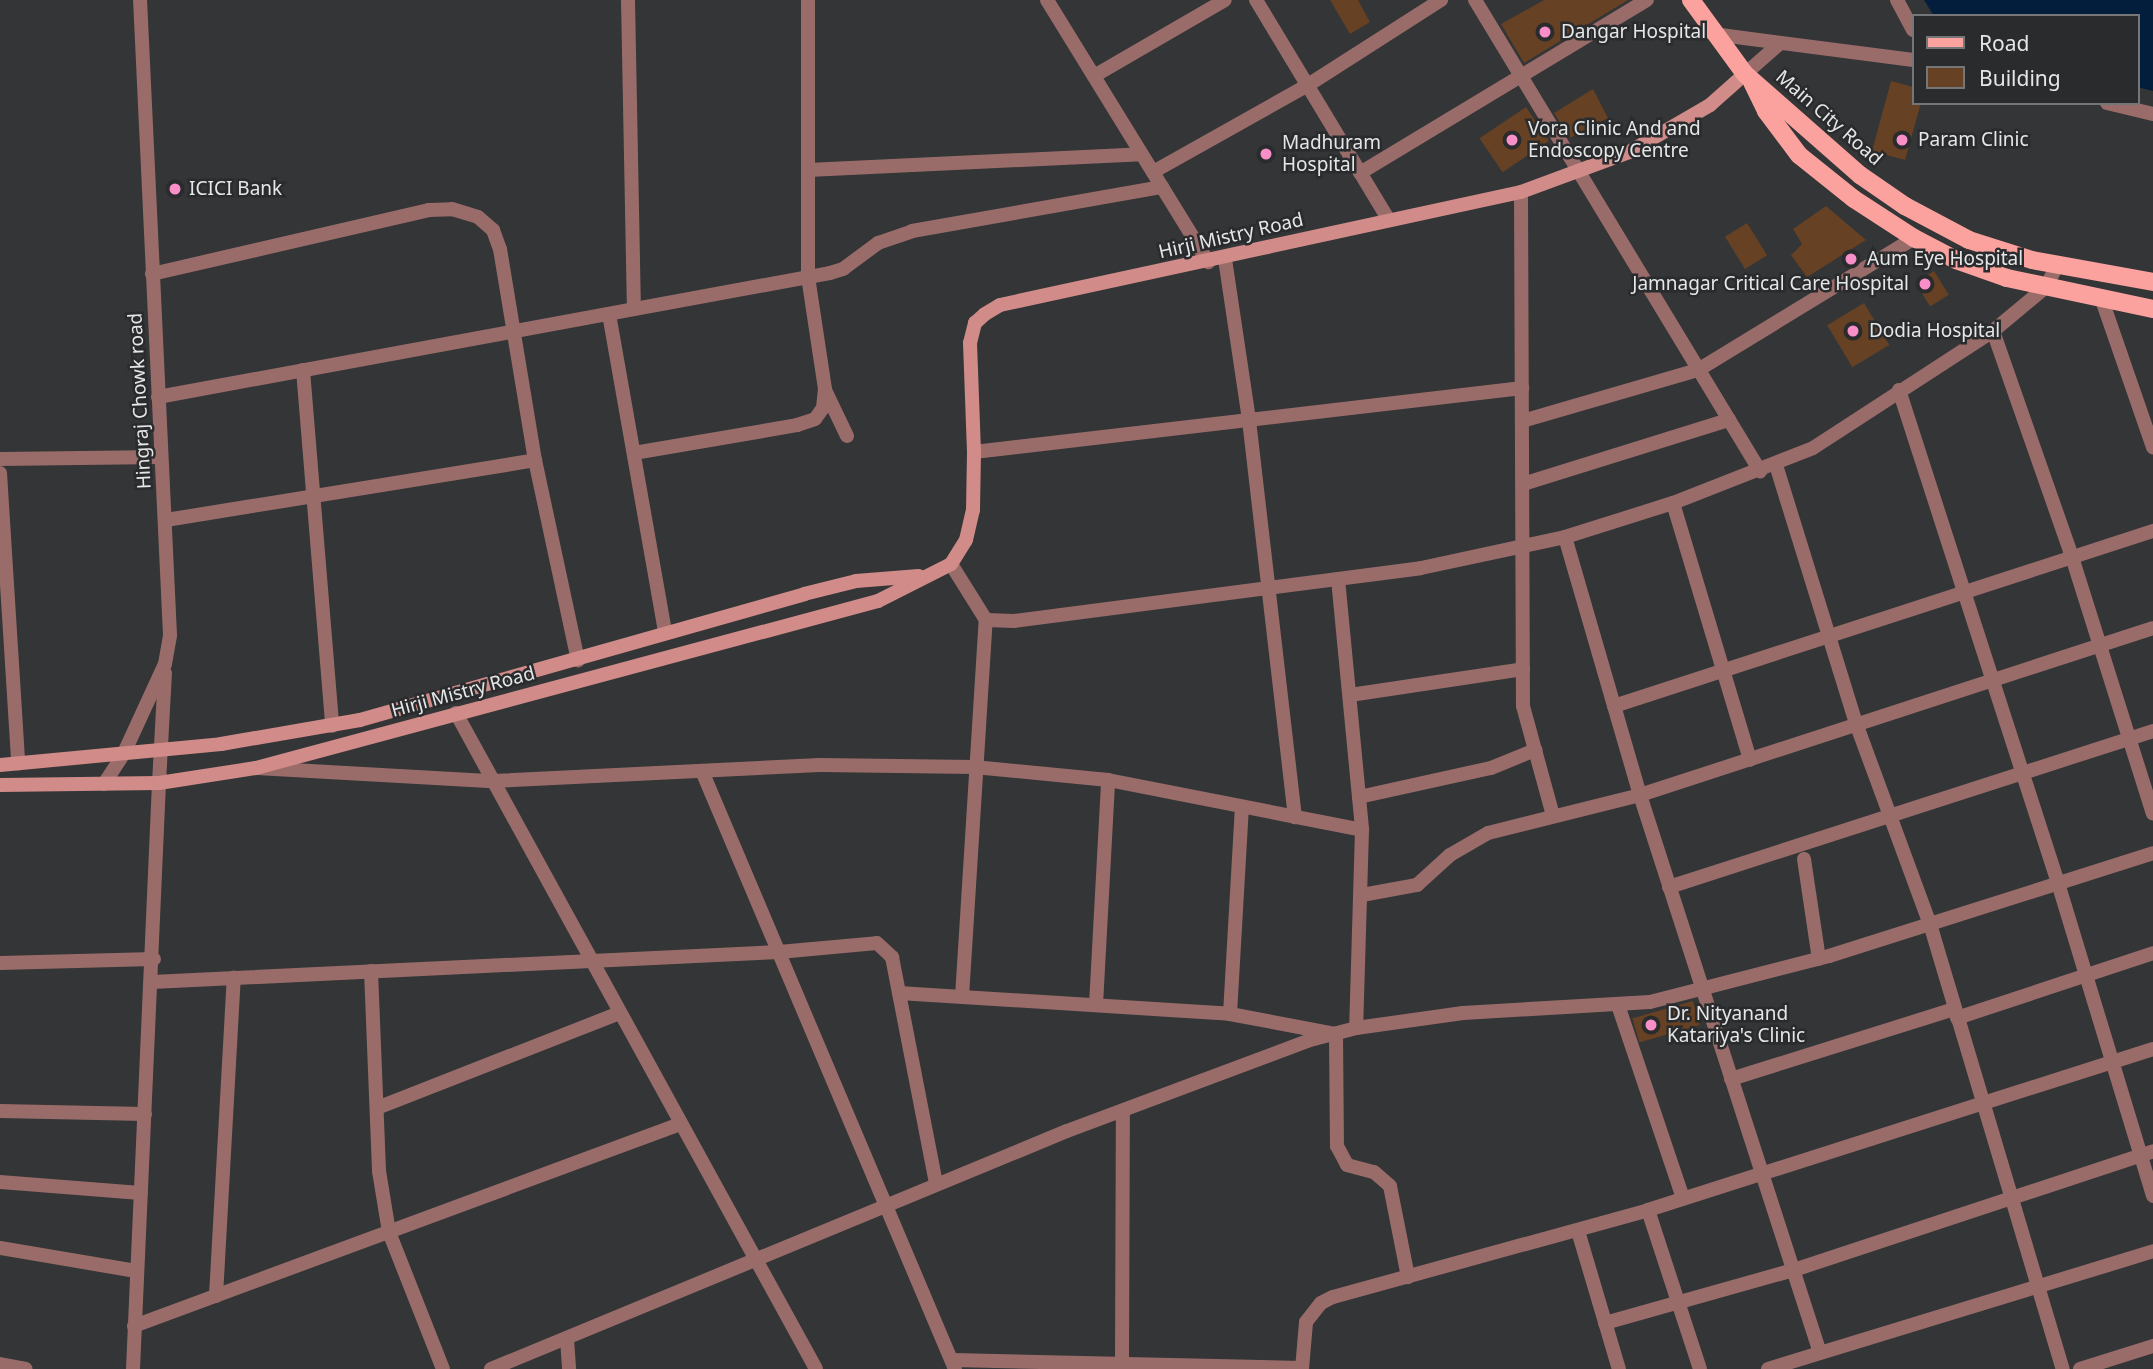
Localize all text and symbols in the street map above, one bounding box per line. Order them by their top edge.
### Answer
legend [1912,14,2139,105]
place label: Dangar Hospital [1561,21,1706,43]
marker: Dangar Hospital [1535,22,1555,42]
text: Road [1979,29,2029,57]
text: Building [1979,64,2061,92]
street label: Main City Road [1771,66,1887,170]
place label: Vora Clinic And and Endoscopy Centre [1528,118,1701,162]
place label: Param Clinic [1918,129,2029,151]
marker: Vora Clinic And and Endoscopy Centre [1502,130,1522,150]
marker: Param Clinic [1892,130,1912,150]
place label: Madhuram Hospital [1282,132,1381,176]
marker: Madhuram Hospital [1256,144,1276,164]
place label: ICICI Bank [189,178,282,200]
marker: ICICI Bank [167,181,183,197]
street label: Hirji Mistry Road [1156,208,1306,264]
place label: Aum Eye Hospital [1867,248,2023,270]
marker: Aum Eye Hospital [1841,249,1861,269]
place label: Jamnagar Critical Care Hospital [1632,273,1909,295]
marker: Jamnagar Critical Care Hospital [1915,274,1935,294]
street label: Hingraj Chowk road [124,312,156,490]
place label: Dodia Hospital [1869,320,2000,342]
marker: Dodia Hospital [1843,321,1863,341]
street label: Hirji Mistry Road [389,662,537,722]
place label: Dr. Nityanand Katariya's Clinic [1667,1003,1805,1047]
marker: Dr. Nityanand Katariya's Clinic [1641,1015,1661,1035]

